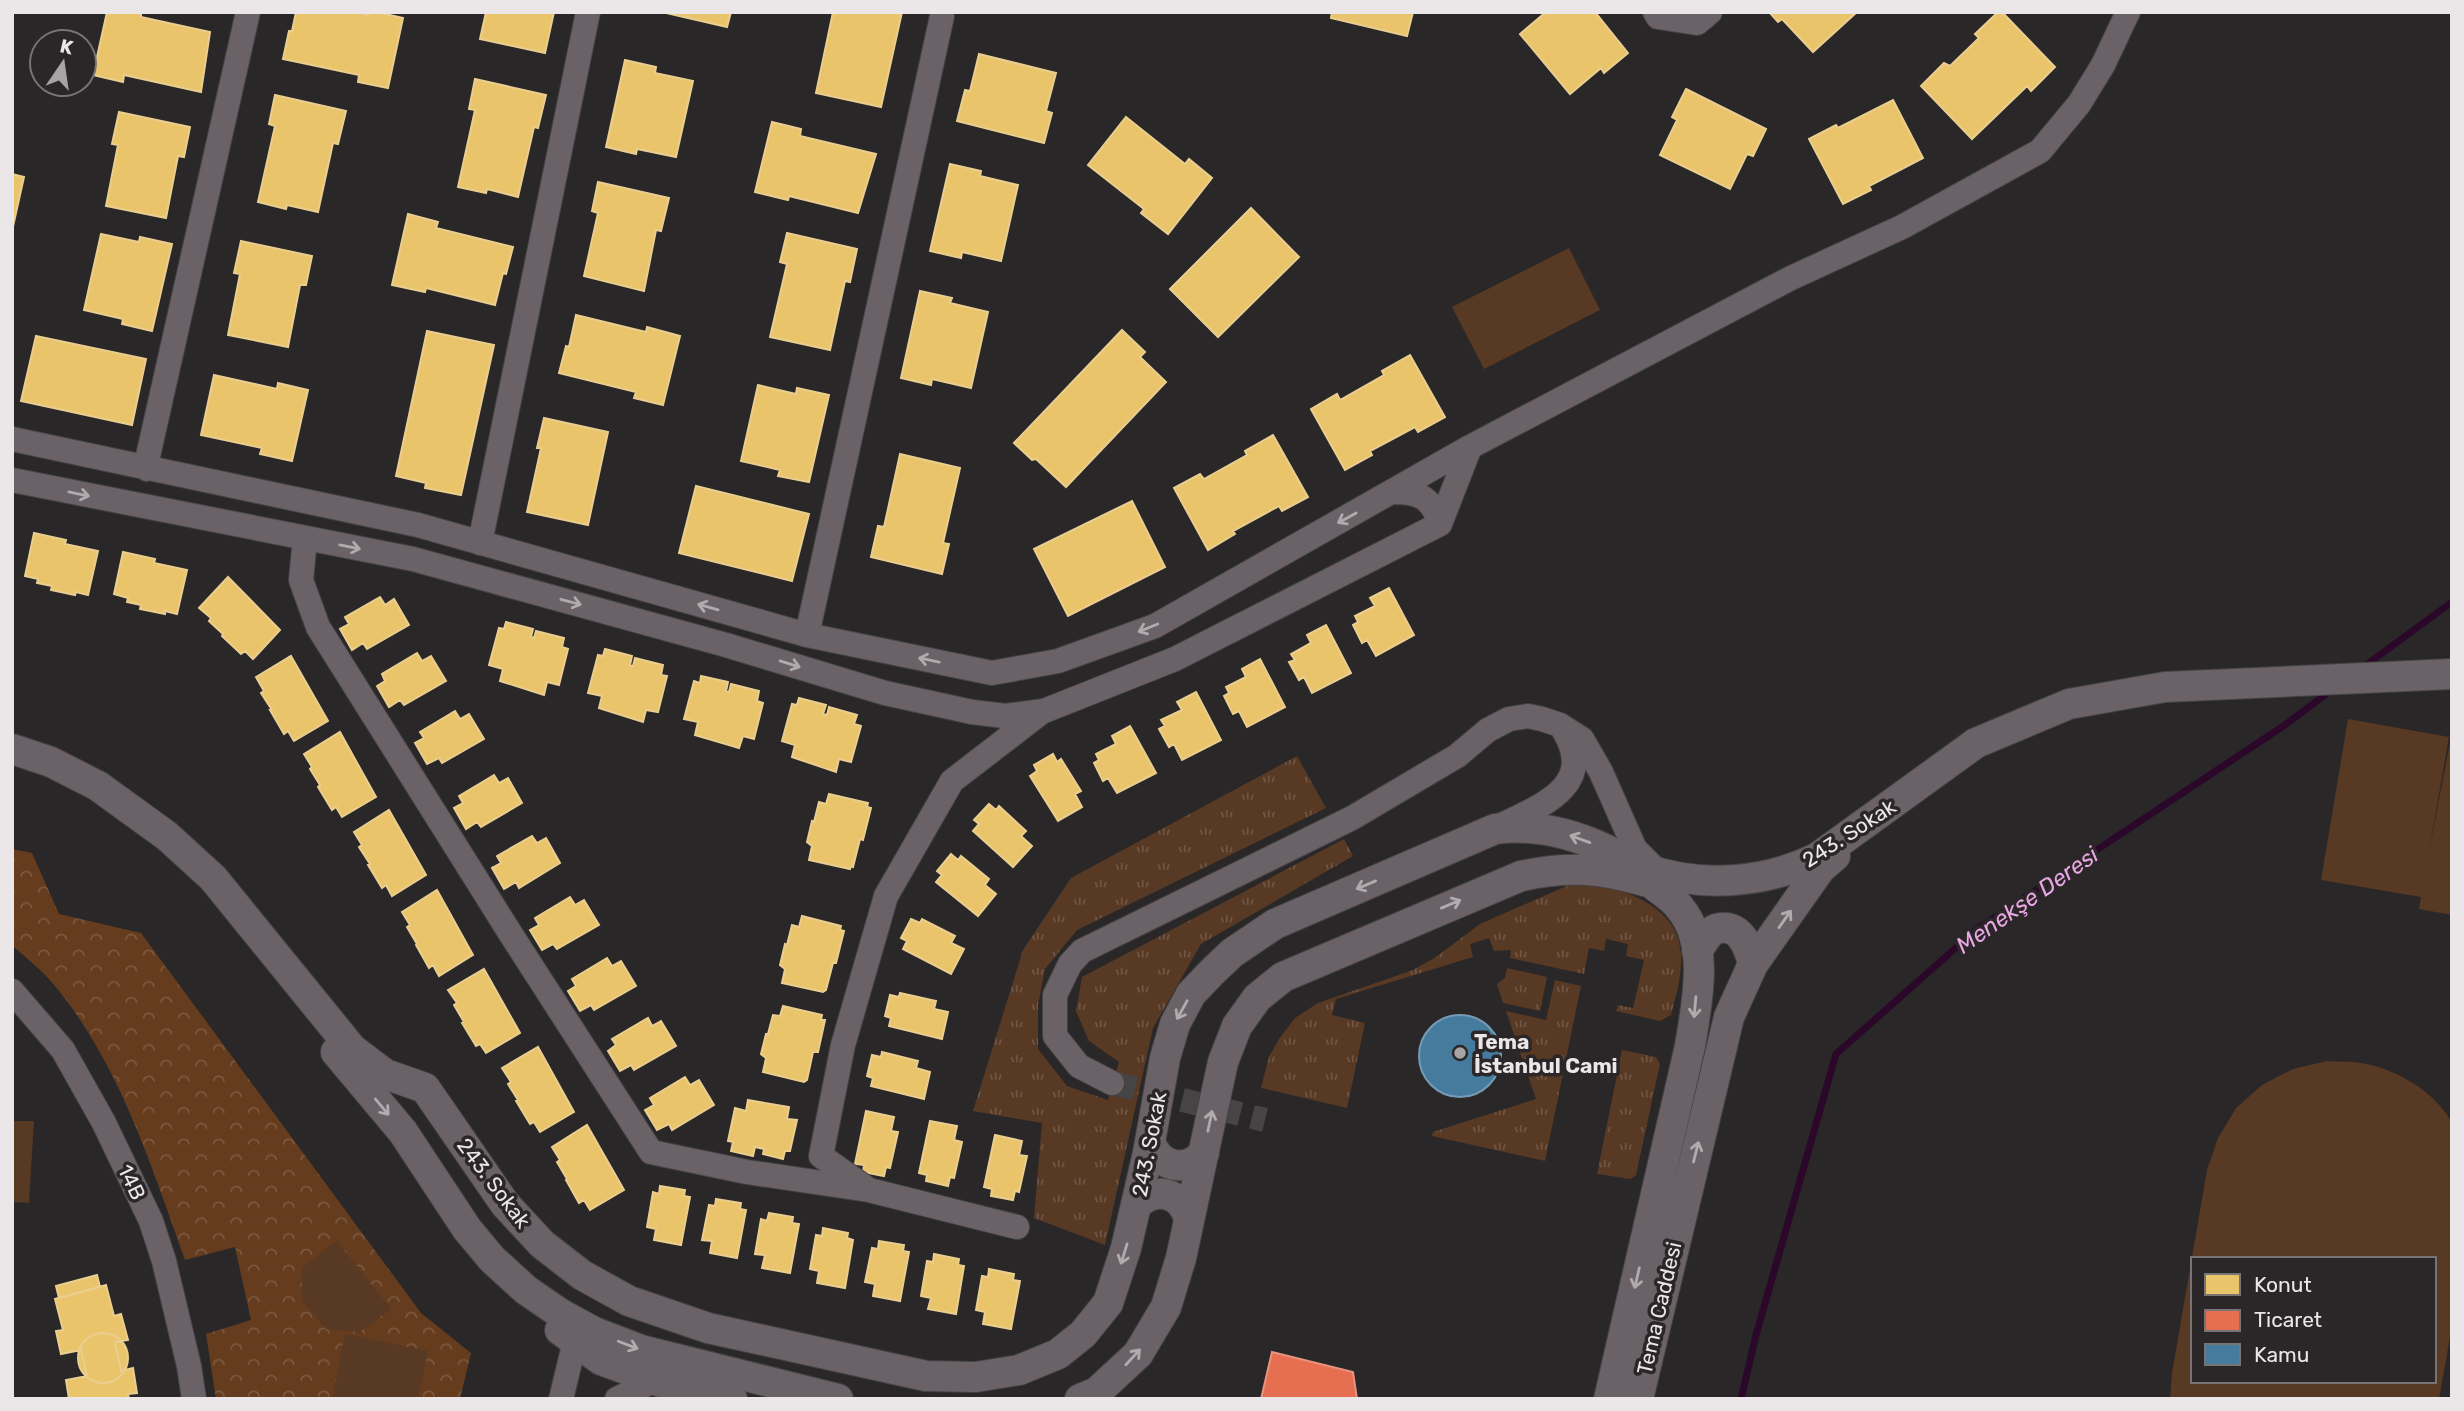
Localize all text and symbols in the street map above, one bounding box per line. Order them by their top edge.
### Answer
north arrow [28,28,98,98]
text: K [58,34,76,60]
one-way arrow [67,487,90,501]
one-way arrow [1337,511,1357,525]
one-way arrow [338,541,361,554]
one-way arrow [560,597,582,610]
one-way arrow [697,600,719,613]
one-way arrow [1137,622,1159,635]
one-way arrow [918,653,941,667]
one-way arrow [779,659,801,672]
street label: 243. Sokak [1798,793,1901,872]
one-way arrow [1570,832,1592,845]
water label: Menekşe Deresi [1950,840,2105,959]
one-way arrow [1356,879,1377,892]
one-way arrow [1440,897,1461,910]
one-way arrow [1778,910,1792,929]
one-way arrow [1688,995,1701,1018]
one-way arrow [1175,999,1188,1020]
place label: Tema İstanbul Cami [1474,1029,1618,1078]
marker: Tema İstanbul Cami [1452,1045,1468,1061]
street label: 243. Sokak [1127,1089,1171,1199]
one-way arrow [374,1098,390,1116]
one-way arrow [1204,1110,1218,1133]
street label: 243. Sokak [452,1133,536,1233]
one-way arrow [1690,1141,1703,1164]
street label: 14B [113,1160,151,1204]
street label: Tema Caddesi [1632,1239,1686,1377]
one-way arrow [1116,1243,1129,1265]
legend [2191,1257,2436,1383]
one-way arrow [1630,1266,1643,1289]
text: Konut [2254,1272,2312,1297]
text: Ticaret [2254,1307,2322,1332]
one-way arrow [616,1339,638,1352]
text: Kamu [2254,1342,2309,1367]
one-way arrow [1125,1348,1141,1366]

